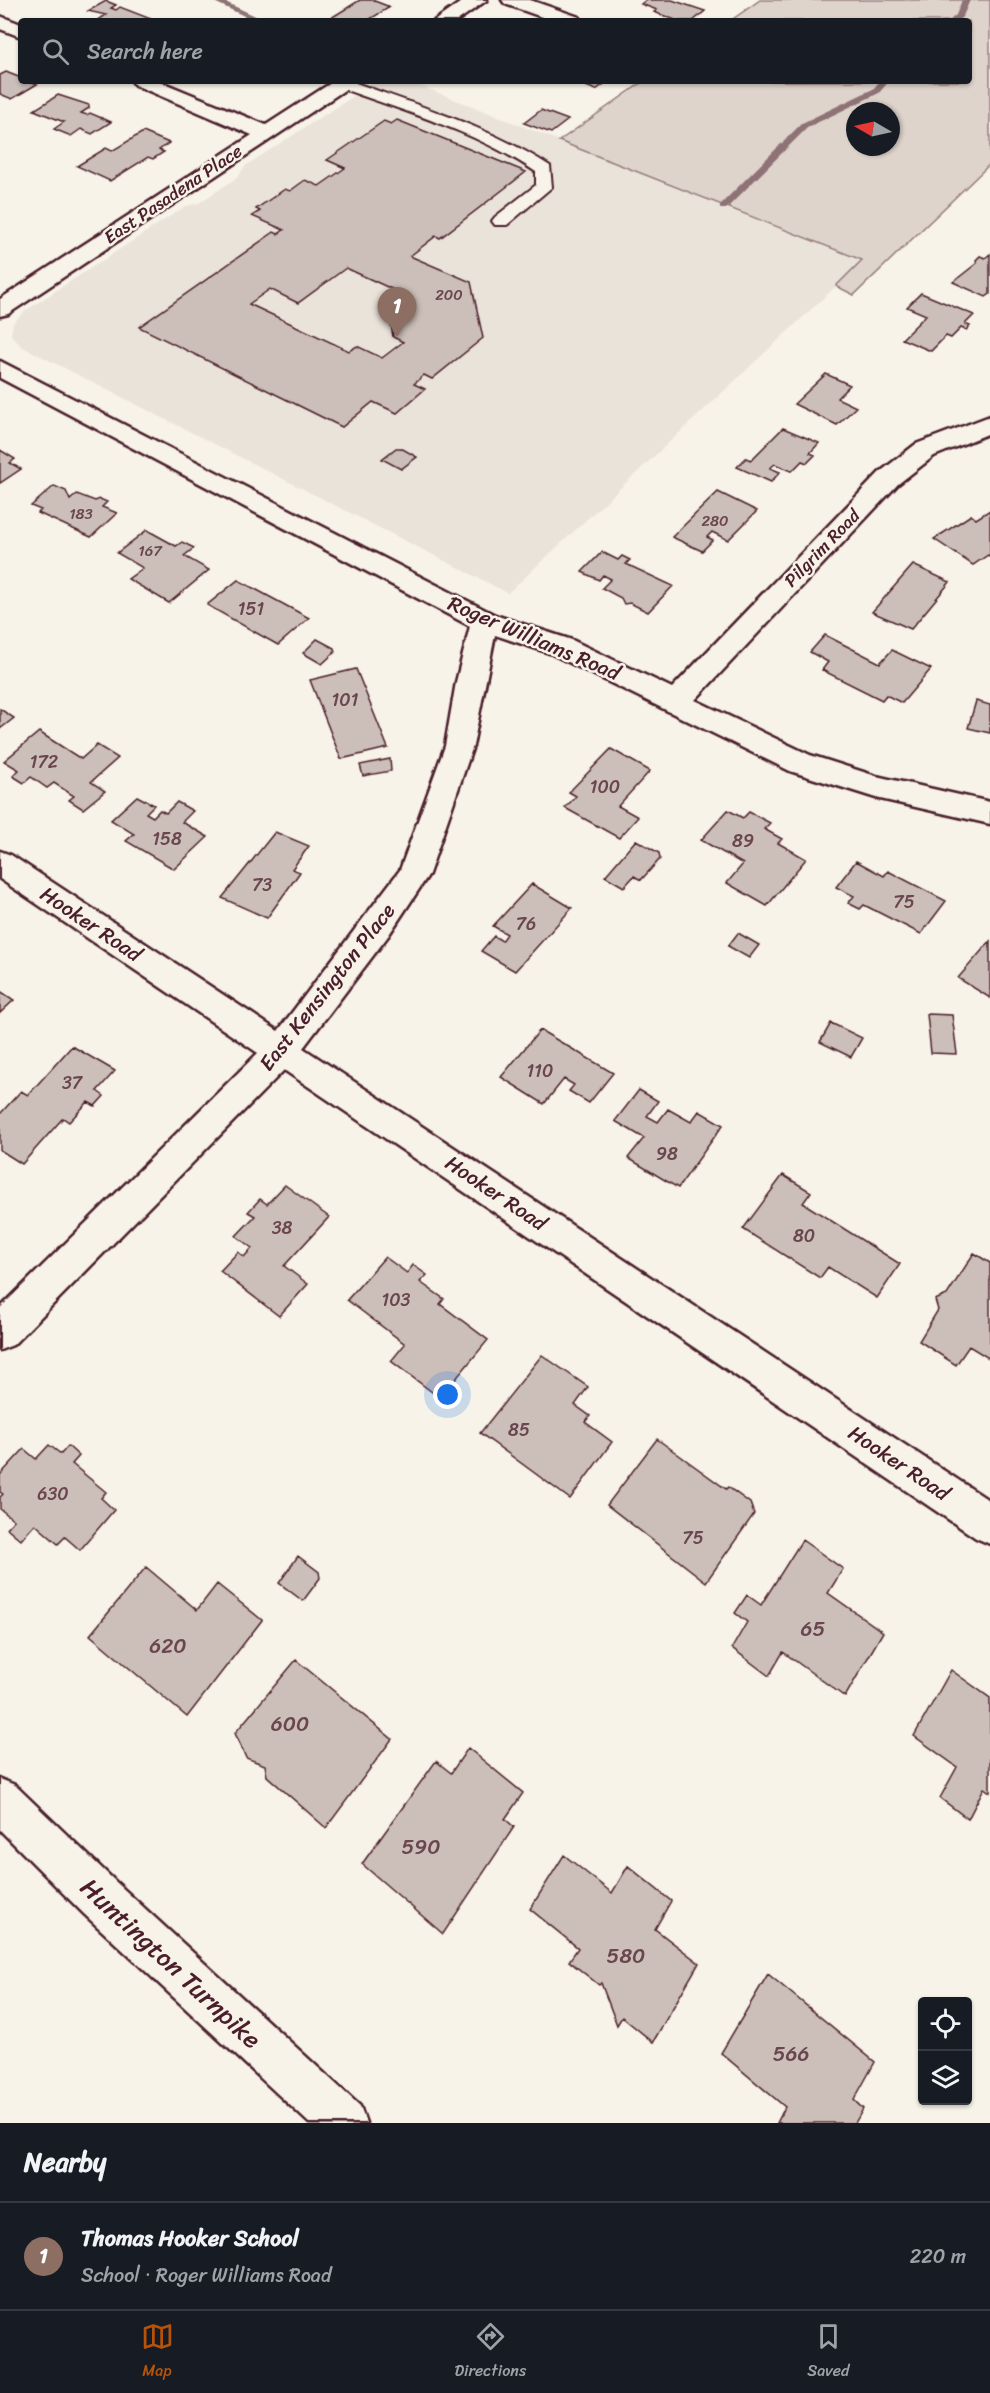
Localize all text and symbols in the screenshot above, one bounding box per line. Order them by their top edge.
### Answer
search box [18,18,972,84]
text: Search here [87,32,203,71]
icon: search [39,35,72,68]
north arrow [846,102,900,156]
street label: East Pasadena Place [97,136,249,252]
house number: 200 [435,282,463,308]
pin: 1 [378,288,416,337]
street label: Pilgrim Road [776,500,869,595]
house number: 183 [69,501,93,527]
house number: 280 [701,508,729,534]
house number: 167 [138,538,163,564]
street label: Roger Williams Road [442,584,628,692]
house number: 151 [238,593,264,625]
house number: 101 [332,684,359,716]
house number: 172 [30,746,58,778]
house number: 100 [590,771,620,803]
house number: 158 [152,823,182,855]
house number: 89 [732,825,754,857]
house number: 73 [252,869,272,901]
street label: Hooker Road [32,876,152,973]
house number: 75 [893,886,915,918]
street label: East Kensington Place [249,894,405,1080]
house number: 76 [516,908,536,940]
house number: 110 [527,1055,553,1087]
house number: 37 [62,1067,84,1099]
house number: 98 [656,1138,678,1170]
street label: Hooker Road [437,1145,557,1242]
house number: 38 [272,1212,293,1244]
house number: 80 [793,1220,815,1252]
house number: 103 [382,1284,411,1316]
your location [433,1380,462,1409]
house number: 85 [508,1414,530,1446]
street label: Hooker Road [840,1415,960,1512]
house number: 630 [37,1478,69,1510]
house number: 75 [682,1522,704,1554]
house number: 65 [801,1610,826,1648]
house number: 620 [149,1627,187,1665]
house number: 600 [271,1705,309,1743]
house number: 590 [402,1828,441,1866]
street label: Huntington Turnpike [69,1866,273,2060]
house number: 580 [607,1937,645,1975]
map controls [918,1997,972,2105]
button: locate [918,1997,972,2051]
house number: 566 [773,2035,809,2073]
button: layers [918,2051,972,2105]
text: Nearby [24,2139,106,2185]
text: Thomas Hooker School [81,2219,299,2258]
text: 1 [39,2239,48,2274]
text: 220 m [910,2239,966,2274]
text: School · Roger Williams Road [81,2258,331,2293]
tab: Map [141,2320,174,2385]
tab: Directions [455,2320,526,2385]
tab: Saved [807,2320,849,2385]

